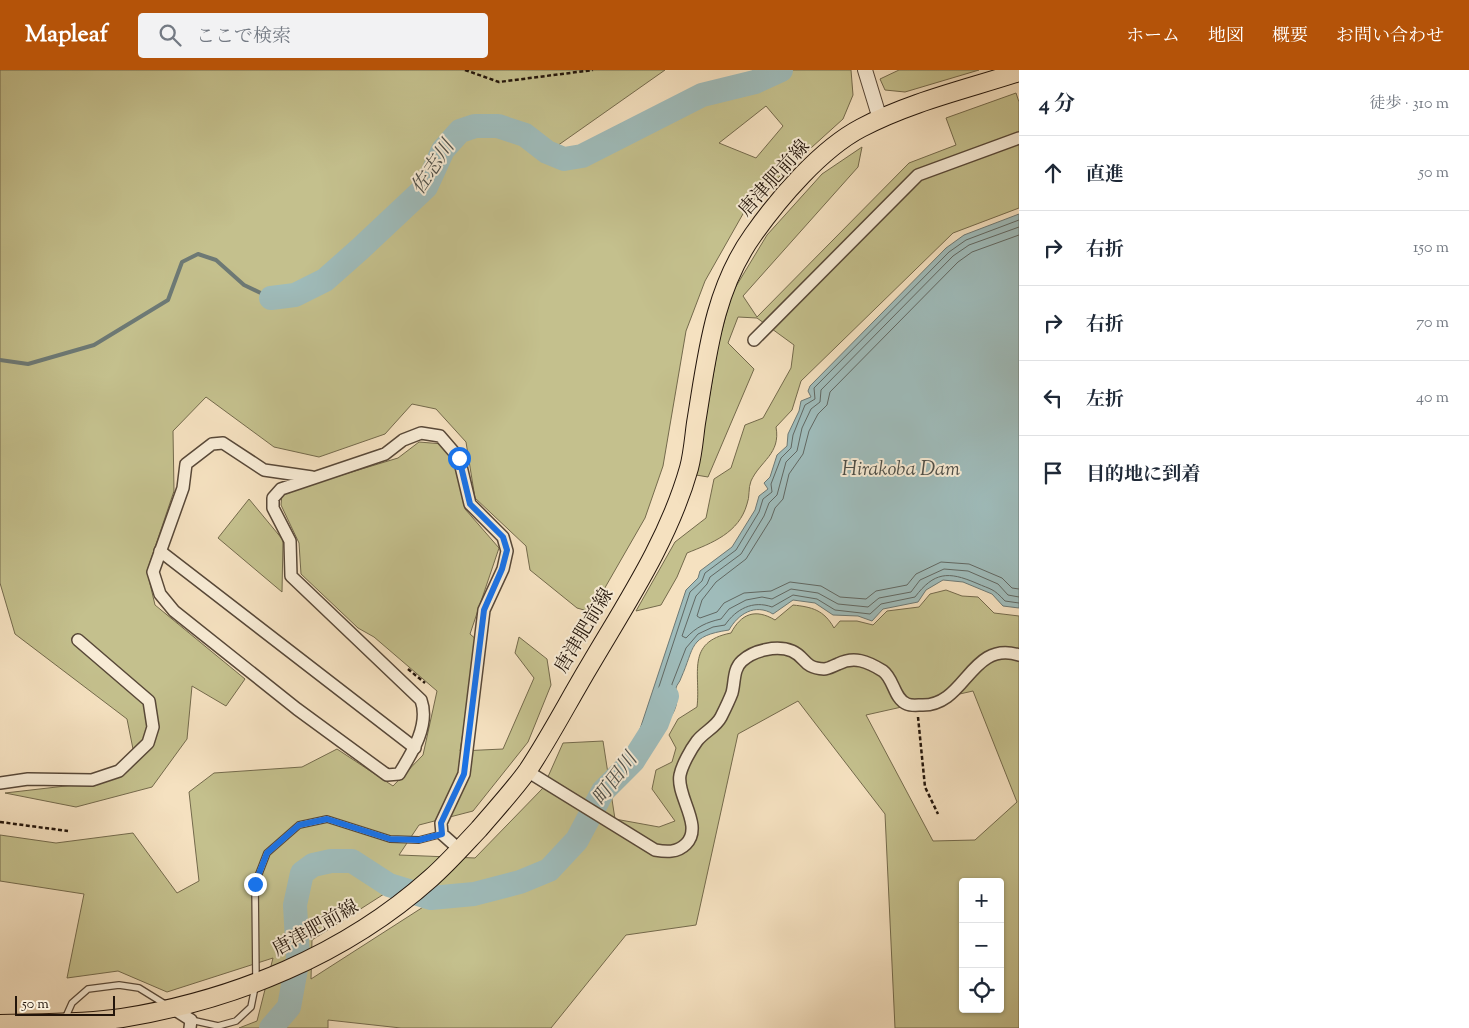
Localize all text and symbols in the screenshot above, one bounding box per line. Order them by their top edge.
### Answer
search box [138,13,488,58]
text: Mapleaf [25,18,108,52]
icon: search [156,21,184,49]
text: ここで検索 [196,24,291,51]
text: ホーム [1126,24,1180,50]
text: 地図 [1208,24,1244,50]
text: 概要 [1272,24,1308,50]
text: お問い合わせ [1336,24,1444,50]
text: 4 分 [1039,90,1075,120]
text: 徒歩 · 310 m [1369,93,1449,116]
water label: 佐志川 [405,133,464,201]
street label: 唐津肥前線 [733,135,817,223]
icon: ahead [1039,159,1067,187]
text: 直進 [1086,162,1124,189]
text: 50 m [1418,162,1449,185]
icon: right [1039,234,1067,262]
text: 右折 [1086,237,1124,264]
text: 150 m [1413,237,1449,260]
icon: right [1039,309,1067,337]
text: 右折 [1086,312,1124,339]
text: 70 m [1416,312,1449,335]
icon: left [1039,384,1067,412]
text: 左折 [1086,387,1124,414]
text: 40 m [1416,387,1449,410]
route start [448,447,471,470]
water label: Hirakoba Dam [842,456,960,485]
icon: arrive [1039,459,1067,487]
text: 目的地に到着 [1086,462,1200,489]
street label: 唐津肥前線 [549,583,621,679]
water label: 町田川 [586,746,647,813]
route end [244,873,267,896]
map controls [959,878,1004,1013]
button: + [959,878,1004,923]
street label: 唐津肥前線 [268,894,364,964]
button: − [959,923,1004,968]
button: locate [959,968,1004,1013]
scale bar [15,993,115,1016]
text: 50 m [22,995,49,1015]

